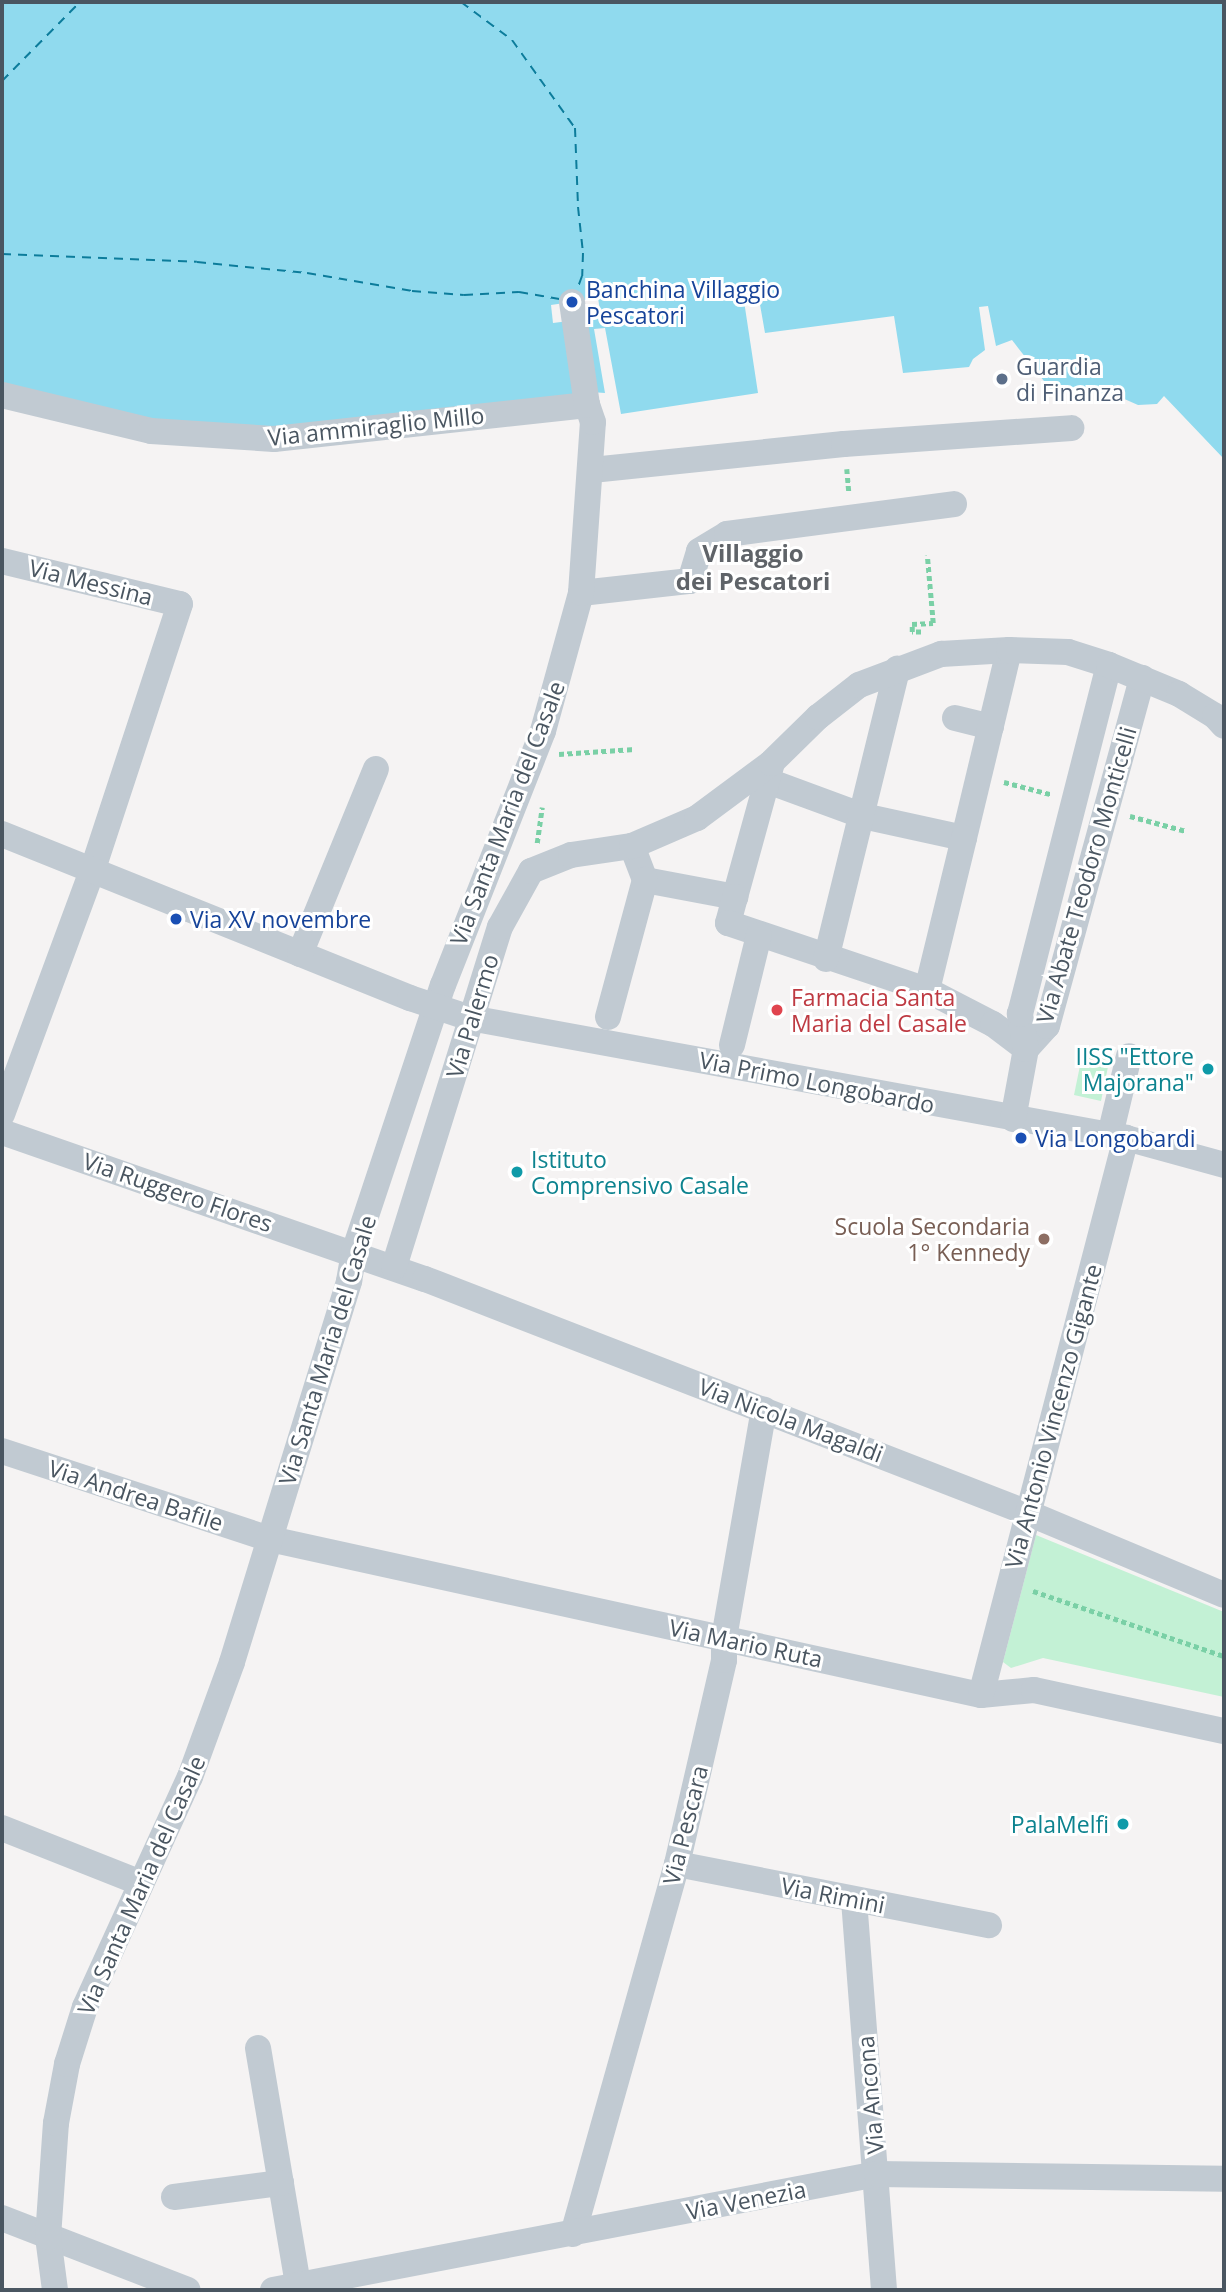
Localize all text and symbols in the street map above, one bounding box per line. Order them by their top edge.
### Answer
place label: Banchina Villaggio Pescatori [586,275,780,329]
marker: Banchina Villaggio Pescatori [564,294,580,310]
place label: Guardia di Finanza [1016,352,1124,406]
marker: Guardia di Finanza [994,371,1010,387]
street label: Via ammiraglio Millo [266,401,486,451]
district label: Villaggio dei Pescatori [676,539,830,595]
street label: Via Messina [26,553,156,611]
street label: Via Santa Maria del Casale [444,677,570,949]
street label: Via Abate Teodoro Monticelli [1030,724,1142,1026]
place label: Via XV novembre [190,905,371,933]
marker: Via XV novembre [168,911,184,927]
street label: Via Palermo [440,951,504,1081]
place label: Farmacia Santa Maria del Casale [791,983,967,1037]
marker: Farmacia Santa Maria del Casale [769,1002,785,1018]
place label: IISS "Ettore Majorana" [1075,1042,1194,1096]
street label: Via Primo Longobardo [697,1046,937,1118]
marker: IISS "Ettore Majorana" [1200,1061,1216,1077]
place label: Via Longobardi [1035,1124,1196,1152]
marker: Via Longobardi [1013,1130,1029,1146]
place label: Istituto Comprensivo Casale [531,1145,749,1199]
street label: Via Ruggero Flores [80,1147,276,1237]
marker: Istituto Comprensivo Casale [509,1164,525,1180]
street label: Via Santa Maria del Casale [273,1212,381,1488]
place label: Scuola Secondaria 1° Kennedy [835,1212,1030,1266]
marker: Scuola Secondaria 1° Kennedy [1036,1231,1052,1247]
street label: Via Antonio Vincenzo Gigante [999,1261,1107,1571]
street label: Via Nicola Magaldi [695,1372,887,1468]
street label: Via Andrea Bafile [45,1454,227,1536]
street label: Via Mario Ruta [667,1613,825,1673]
street label: Via Santa Maria del Casale [71,1751,211,2019]
street label: Via Pescara [657,1762,713,1888]
place label: PalaMelfi [1011,1810,1109,1838]
marker: PalaMelfi [1115,1816,1131,1832]
street label: Via Rimini [779,1871,887,1919]
street label: Via Ancona [851,2035,889,2155]
street label: Via Venezia [684,2175,808,2225]

